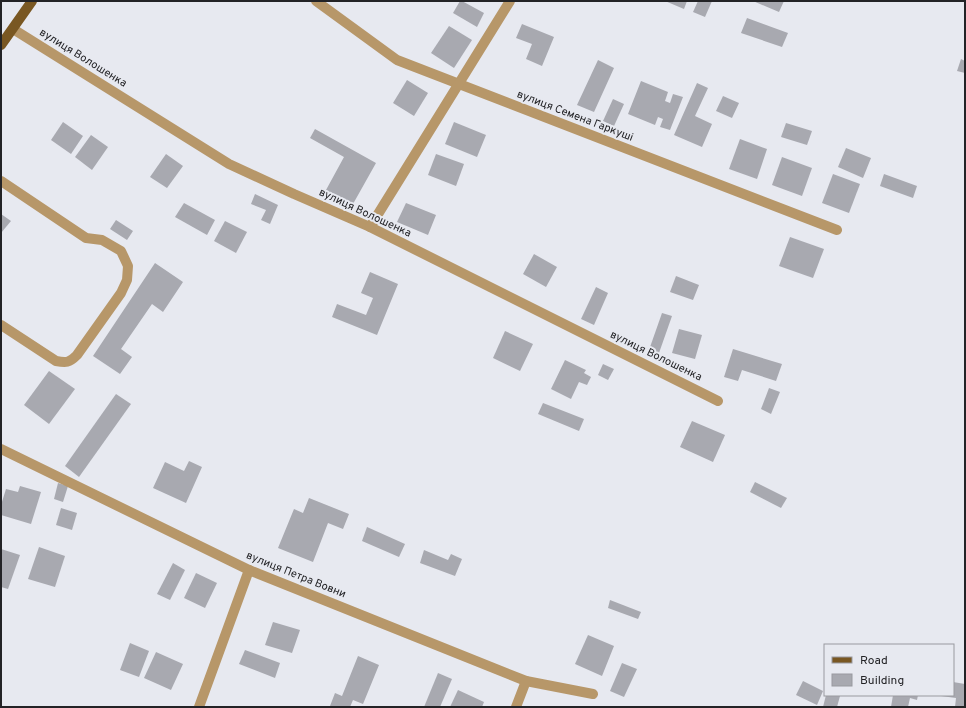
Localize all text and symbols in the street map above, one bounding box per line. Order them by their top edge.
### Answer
street label: вулиця Волошенка [37,25,130,91]
street label: вулиця Семена Гаркуші [515,87,635,145]
street label: вулиця Волошенка [316,185,414,241]
street label: вулиця Волошенка [608,328,704,384]
street label: вулиця Петра Вовни [244,549,348,601]
legend [824,644,954,696]
text: Road [860,653,888,669]
text: Building [860,673,904,689]

